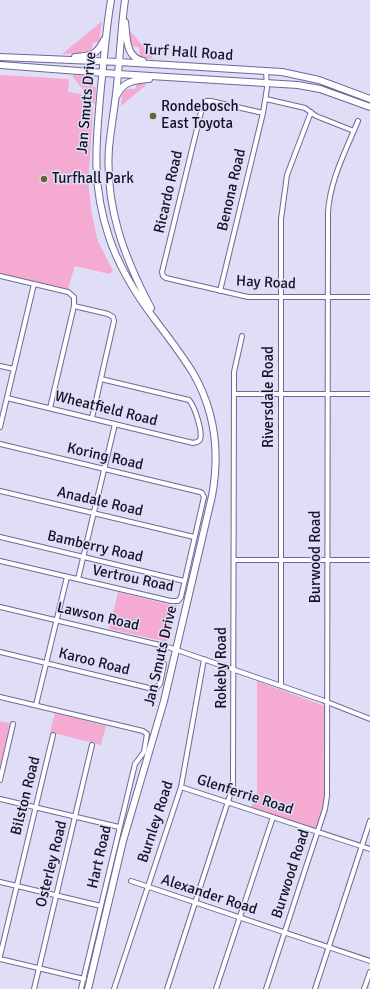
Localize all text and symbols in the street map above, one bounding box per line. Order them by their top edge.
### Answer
street label: Turf Hall Road [142,41,234,65]
street label: Jan Smuts Drive [74,51,100,155]
place label: Rondebosch East Toyota [161,98,239,133]
marker: Rondebosch East Toyota [148,111,158,121]
street label: Benona Road [214,147,250,233]
street label: Ricardo Road [151,149,187,235]
place label: Turfhall Park [52,170,134,188]
marker: Turfhall Park [39,174,49,184]
street label: Hay Road [236,272,296,294]
street label: Riversdale Road [260,346,278,448]
street label: Wheatfield Road [53,388,159,430]
street label: Koring Road [65,439,145,475]
street label: Anadale Road [55,483,145,521]
street label: Burwood Road [307,511,325,603]
street label: Bamberry Road [45,527,145,567]
street label: Vertrou Road [90,562,176,596]
street label: Lawson Road [55,599,141,635]
street label: Jan Smuts Drive [141,604,181,708]
street label: Rokeby Road [213,627,231,709]
street label: Karoo Road [57,644,131,680]
street label: Bilston Road [8,755,44,837]
street label: Glenferrie Road [195,771,295,819]
street label: Burnley Road [134,779,178,865]
street label: Osterley Road [33,819,71,909]
street label: Hart Road [84,824,116,890]
street label: Burwood Road [268,827,314,921]
street label: Alexander Road [159,871,259,919]

